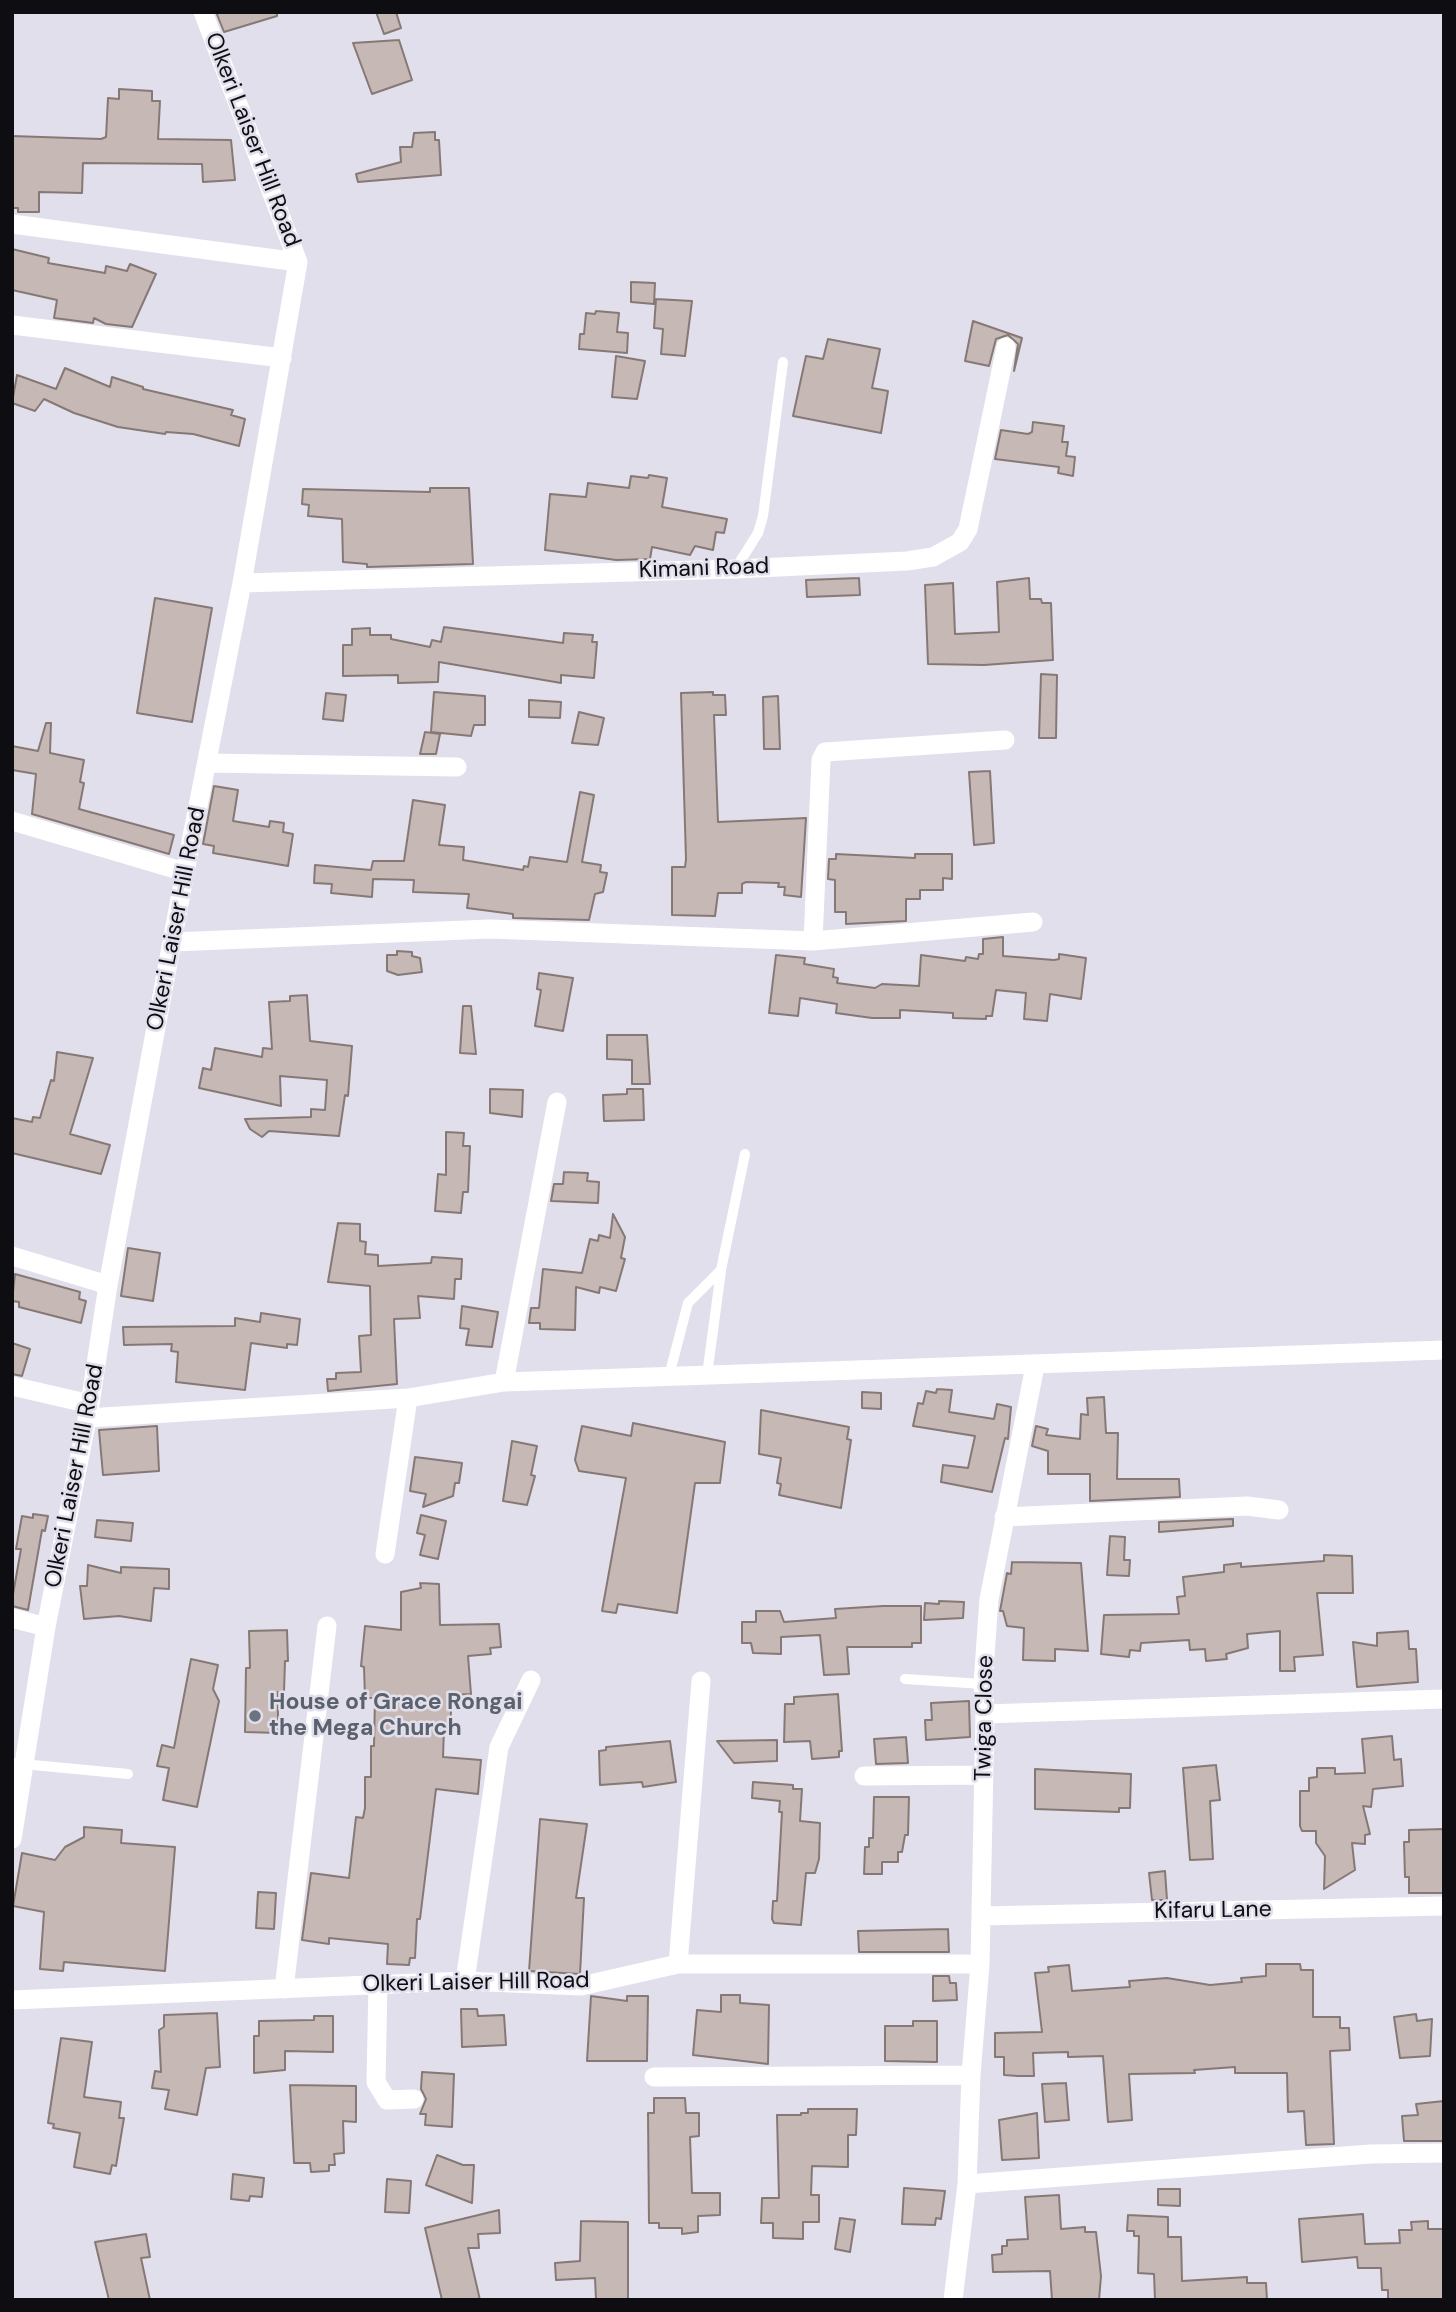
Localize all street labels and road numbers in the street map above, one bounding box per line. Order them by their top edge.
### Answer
street label: Olkeri Laiser Hill Road [198,29,306,251]
street label: Kimani Road [638,553,770,585]
street label: Olkeri Laiser Hill Road [142,805,212,1033]
street label: Olkeri Laiser Hill Road [40,1362,110,1590]
street label: Twiga Close [970,1655,1000,1781]
street label: Kifaru Lane [1154,1896,1272,1926]
street label: Olkeri Laiser Hill Road [362,1967,590,1999]

